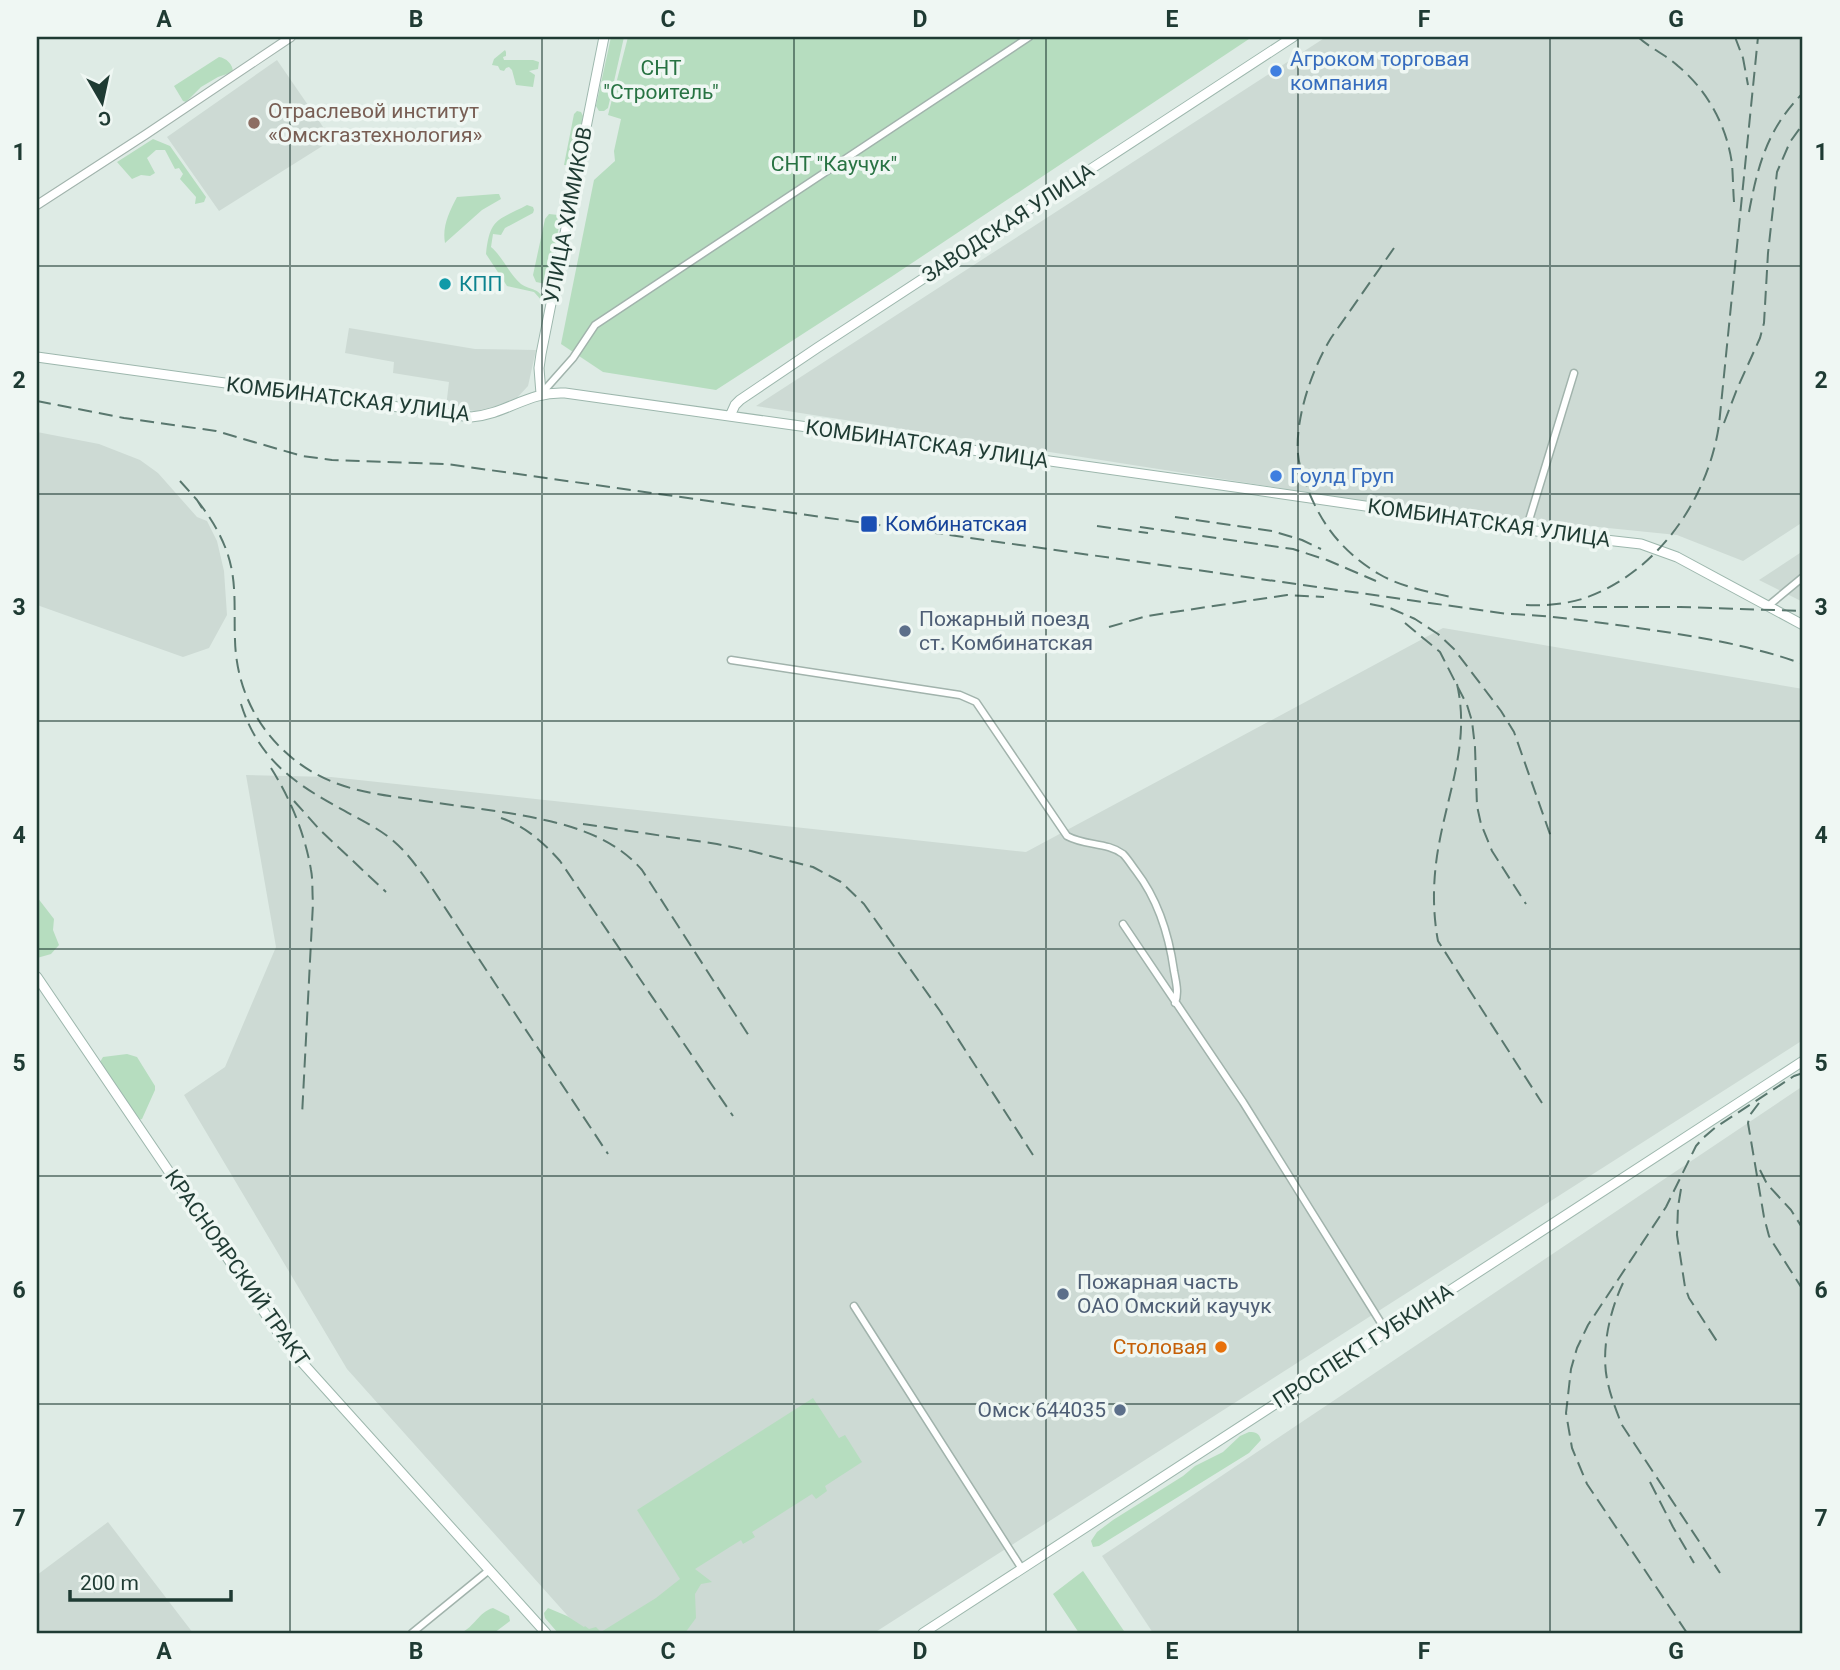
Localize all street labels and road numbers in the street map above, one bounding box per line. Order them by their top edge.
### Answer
street label: УЛИЦА ХИМИКОВ [539,125,597,305]
street label: ЗАВОДСКАЯ УЛИЦА [918,158,1099,288]
street label: КОМБИНАТСКАЯ УЛИЦА [225,372,471,426]
street label: КОМБИНАТСКАЯ УЛИЦА [804,415,1050,473]
street label: КОМБИНАТСКАЯ УЛИЦА [1366,494,1612,552]
street label: КРАСНОЯРСКИЙ ТРАКТ [160,1165,314,1371]
street label: ПРОСПЕКТ ГУБКИНА [1269,1279,1458,1413]

